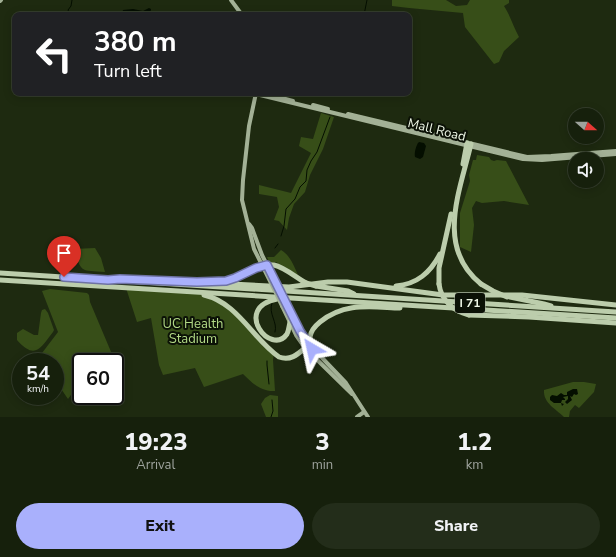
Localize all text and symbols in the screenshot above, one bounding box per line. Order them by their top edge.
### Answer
text: 380 m [94,23,177,61]
icon: left [28,28,80,80]
text: Turn left [94,59,162,83]
north arrow [568,108,604,144]
map controls [568,108,604,188]
street label: Mall Road [406,114,468,146]
button: sound [568,152,604,188]
pin [47,236,81,277]
icon: arrive [53,242,75,264]
road number: I 71 [455,293,485,313]
park label: UC Health Stadium [163,315,223,348]
position arrow [291,328,333,370]
speed limit sign: 60 [72,353,124,405]
text: 54 [26,360,50,387]
text: km/h [27,382,49,396]
text: 19:23 [124,426,188,458]
text: 3 [315,426,330,458]
text: 1.2 [457,426,492,458]
text: Arrival [136,456,175,474]
text: min [312,456,333,474]
text: km [466,456,483,474]
button: Exit [16,503,304,549]
button: Share [312,503,600,549]

